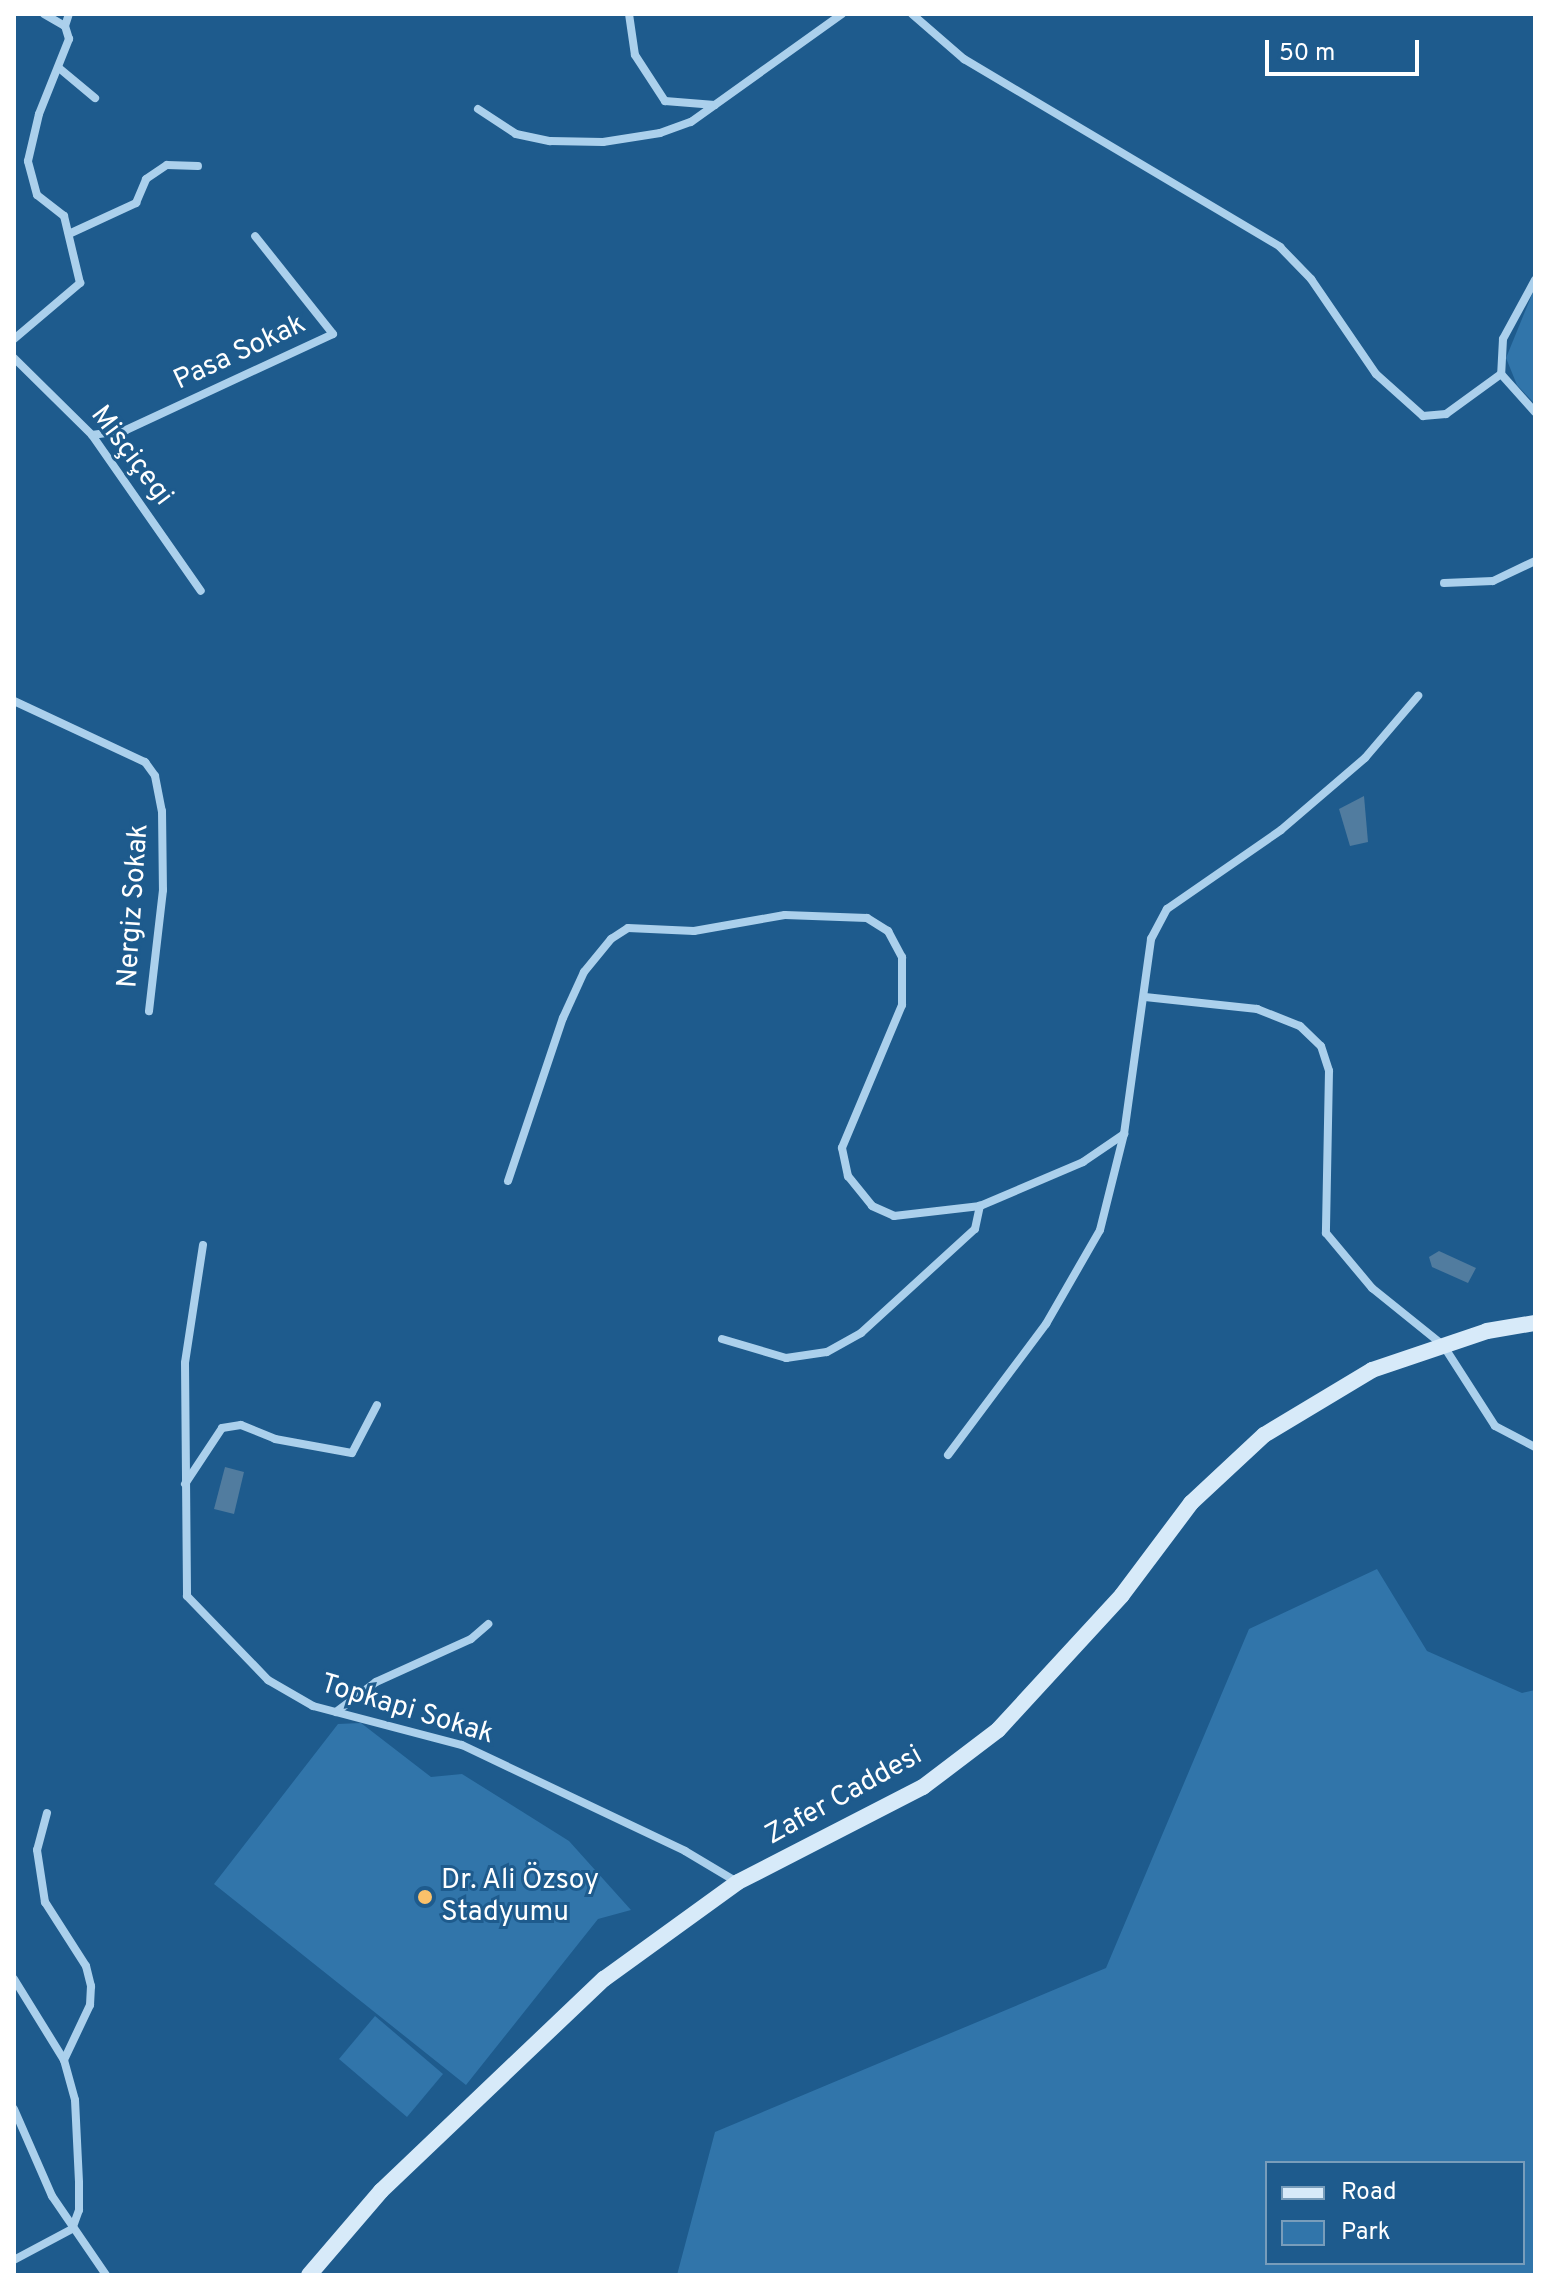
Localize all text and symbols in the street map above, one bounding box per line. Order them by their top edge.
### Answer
scale bar [1269,24,1423,74]
text: 50 m [1279,39,1335,69]
street label: Pasa Sokak [169,308,311,398]
street label: Misçiçegi [83,399,179,513]
street label: Nergiz Sokak [111,823,157,989]
street label: Topkapi Sokak [316,1668,498,1752]
street label: Zafer Caddesi [760,1739,928,1853]
place label: Dr. Ali Özsoy Stadyumu [441,1864,600,1930]
marker: Dr. Ali Özsoy Stadyumu [416,1888,434,1906]
legend [1265,2161,1525,2265]
text: Road [1341,2178,1397,2208]
text: Park [1341,2218,1391,2248]

